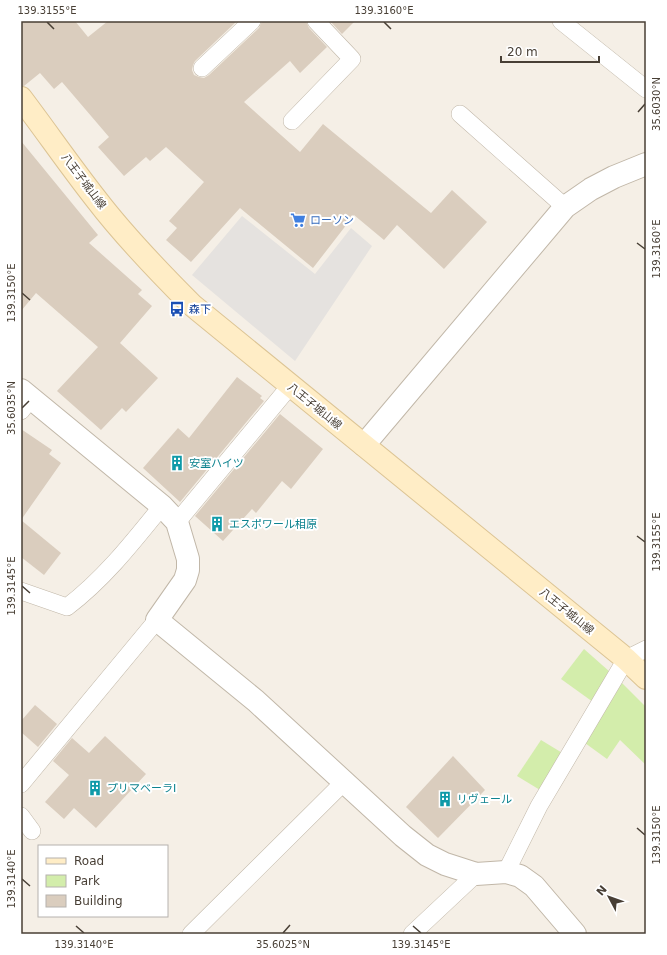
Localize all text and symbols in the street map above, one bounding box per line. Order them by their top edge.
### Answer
text: 139.3155°E [17,5,77,16]
text: 139.3160°E [354,5,414,16]
scale bar [501,38,599,64]
text: 20 m [507,45,538,59]
text: 35.6030°N [651,77,662,131]
street label: 八王子城山線 [59,151,109,212]
supermarket icon: ローソン [289,211,307,229]
place label: ローソン [310,214,354,227]
text: 139.3160°E [651,219,662,279]
text: 139.3150°E [6,263,17,323]
bus stop icon: 森下 [168,300,186,318]
place label: 森下 [189,303,211,316]
text: 35.6035°N [6,381,17,435]
street label: 八王子城山線 [285,381,344,432]
building icon: 安室ハイツ [168,454,186,472]
place label: 安室ハイツ [189,457,244,470]
text: 139.3155°E [651,512,662,572]
building icon: エスポワール相原 [208,515,226,533]
place label: エスポワール相原 [229,518,317,531]
text: 139.3145°E [6,556,17,616]
street label: 八王子城山線 [537,586,596,637]
building icon: プリマベーラⅠ [86,779,104,797]
place label: プリマベーラⅠ [107,782,176,795]
building icon: リヴェール [436,790,454,808]
place label: リヴェール [457,793,512,806]
text: 139.3150°E [651,805,662,865]
legend [38,845,168,917]
text: 139.3140°E [6,849,17,909]
text: Road [74,854,104,868]
text: Park [74,874,100,888]
north arrow [589,877,629,917]
text: N [594,883,610,899]
text: Building [74,894,123,908]
text: 139.3140°E [54,939,114,950]
text: 35.6025°N [256,939,310,950]
text: 139.3145°E [391,939,451,950]

